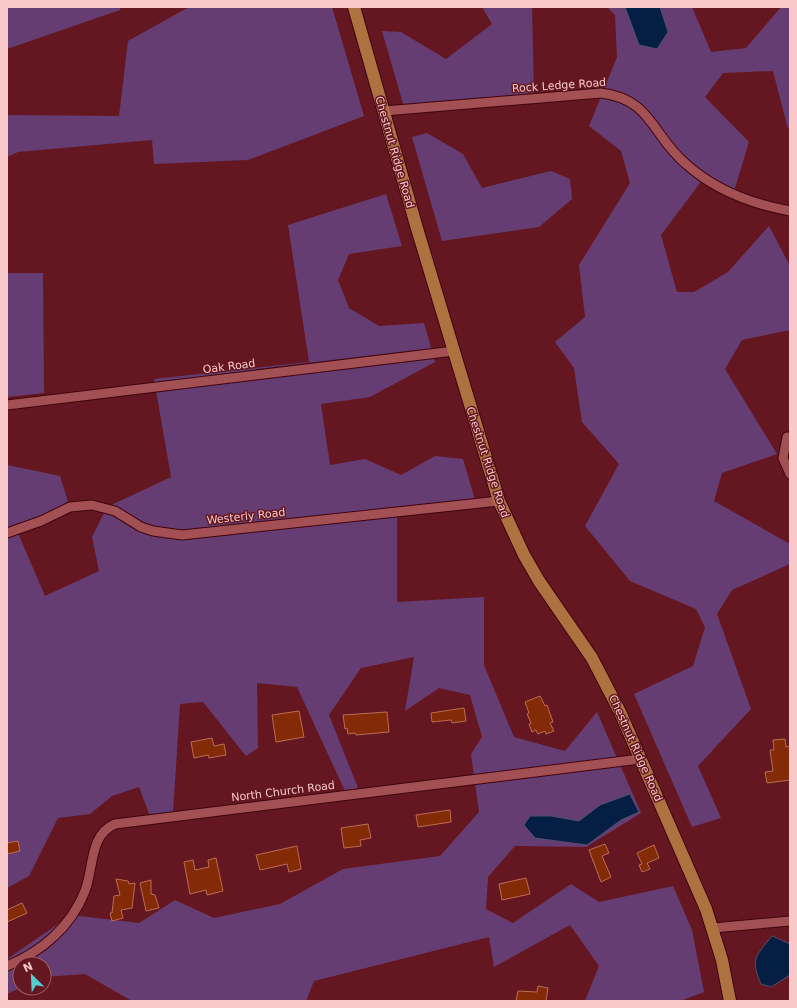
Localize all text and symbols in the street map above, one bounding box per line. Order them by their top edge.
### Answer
street label: Rock Ledge Road [512,76,607,95]
street label: Chestnut Ridge Road [372,95,417,210]
street label: Oak Road [202,357,256,376]
street label: Chestnut Ridge Road [463,405,512,519]
street label: Westerly Road [206,506,286,527]
street label: Chestnut Ridge Road [606,693,665,804]
street label: North Church Road [231,779,336,804]
north arrow [12,956,52,996]
text: N [21,960,35,975]

